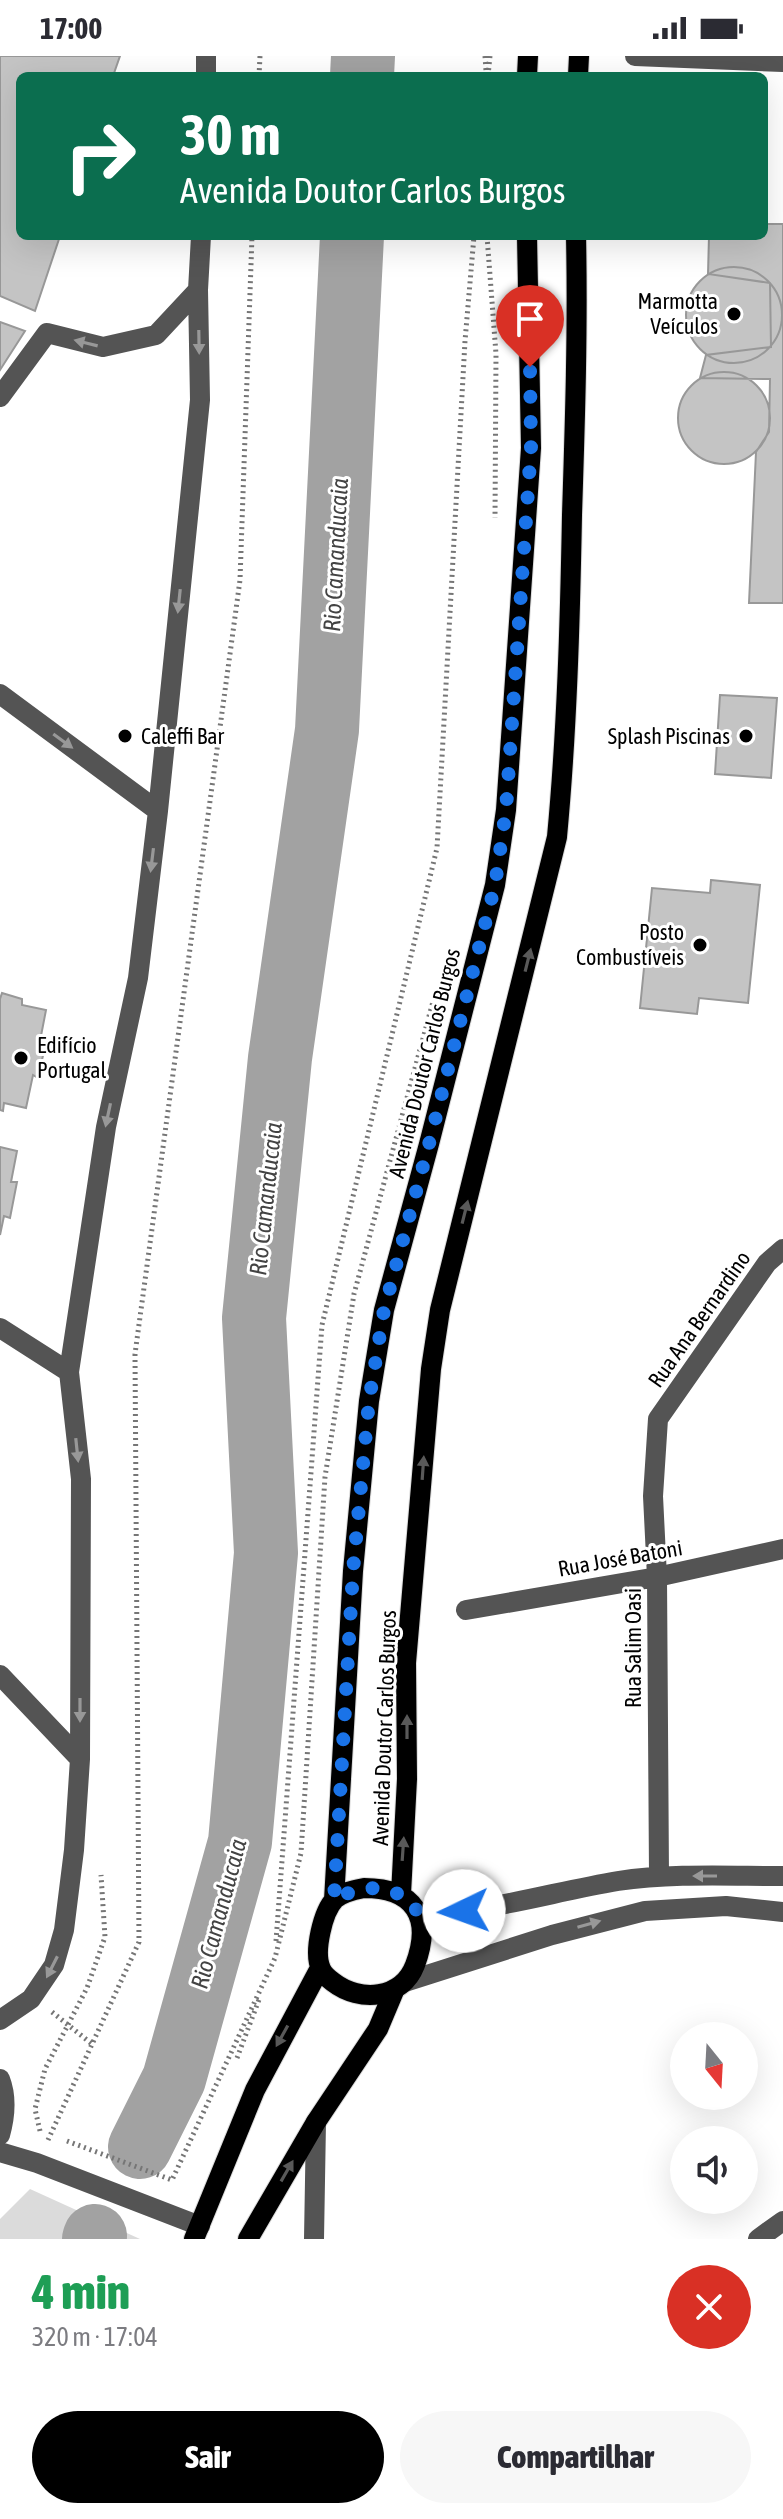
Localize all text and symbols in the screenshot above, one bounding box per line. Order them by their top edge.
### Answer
text: 17:00 [40,11,102,45]
text: 30 m [180,103,281,167]
icon: right [48,104,152,208]
text: Avenida Doutor Carlos Burgos [180,169,566,211]
pin [496,285,564,367]
place label: Marmotta Veículos [637,288,718,339]
icon: arrive [508,297,552,341]
marker: Marmotta Veículos [725,305,743,323]
one-way arrow [193,330,205,355]
one-way arrow [73,336,98,348]
water label: Rio Camanducaia [318,477,353,632]
one-way arrow [173,589,186,614]
place label: Caleffi Bar [141,723,224,749]
place label: Splash Piscinas [608,723,730,749]
marker: Caleffi Bar [116,727,134,745]
marker: Splash Piscinas [737,727,755,745]
one-way arrow [52,732,73,748]
one-way arrow [146,847,159,872]
place label: Posto Combustíveis [576,919,684,970]
marker: Posto Combustíveis [691,936,709,954]
street label: Avenida Doutor Carlos Burgos [383,945,465,1180]
one-way arrow [522,947,534,972]
place label: Edifício Portugal [37,1032,106,1083]
marker: Edifício Portugal [12,1049,30,1067]
one-way arrow [101,1103,114,1128]
water label: Rio Camanducaia [244,1121,287,1277]
one-way arrow [459,1200,471,1225]
street label: Rua Ana Bernardino [642,1246,756,1392]
one-way arrow [71,1438,84,1463]
one-way arrow [417,1455,430,1480]
street label: Rua José Batoni [556,1534,684,1582]
street label: Rua Salim Oasi [620,1588,646,1708]
street label: Avenida Doutor Carlos Burgos [367,1610,401,1846]
one-way arrow [74,1698,86,1723]
one-way arrow [401,1714,413,1739]
water label: Rio Camanducaia [186,1836,251,1992]
one-way arrow [397,1836,410,1861]
position arrow [422,1869,506,1953]
one-way arrow [692,1870,717,1882]
one-way arrow [577,1918,602,1930]
one-way arrow [45,1955,59,1978]
north arrow [670,2022,758,2110]
map controls [670,2022,758,2214]
one-way arrow [276,2025,290,2047]
button: sound [670,2126,758,2214]
one-way arrow [280,2160,294,2182]
text: 4 min [32,2264,130,2319]
button: close [667,2265,751,2349]
text: 320 m · 17:04 [32,2322,158,2352]
button: Sair [32,2411,384,2503]
button: Compartilhar [400,2411,751,2503]

